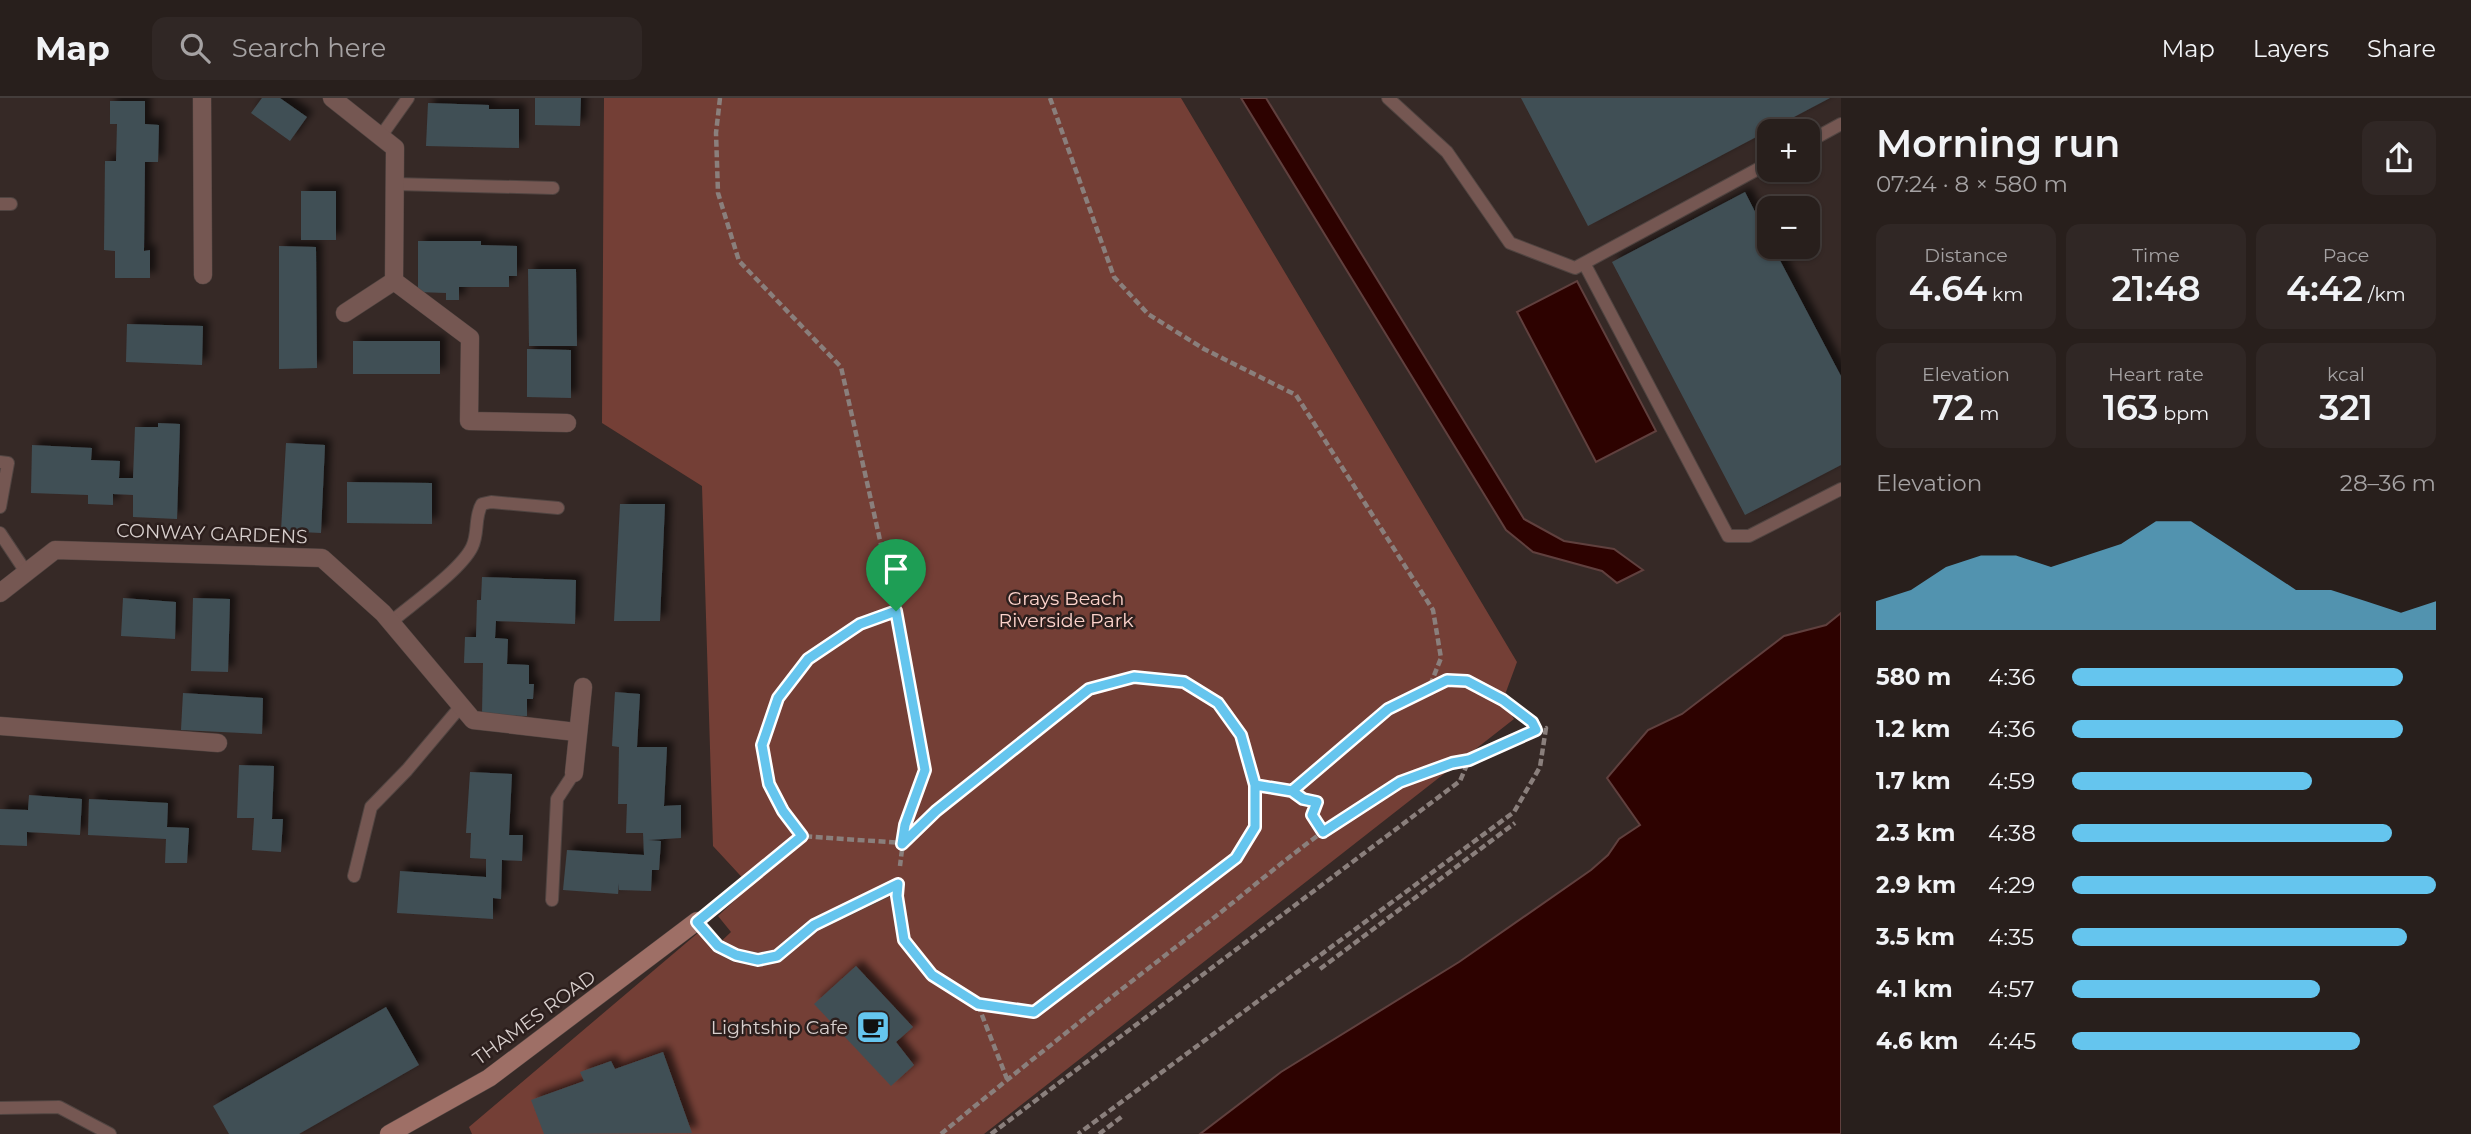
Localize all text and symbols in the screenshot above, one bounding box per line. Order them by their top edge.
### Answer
search box [152,17,642,80]
text: Map [35,28,110,68]
icon: search [176,29,214,67]
text: Search here [232,32,386,64]
text: Map [2161,34,2215,63]
text: Layers [2253,34,2329,63]
text: Share [2367,34,2436,63]
map controls [1757,119,1820,259]
button: + [1757,119,1820,182]
text: Morning run [1876,120,2120,167]
button: share [2362,121,2436,195]
text: 07:24 · 8 × 580 m [1876,170,2068,198]
button: − [1757,196,1820,259]
text: Distance [1924,244,2008,267]
text: Time [2132,244,2180,267]
text: Pace [2323,244,2369,267]
text: 4.64 [1909,267,1987,310]
text: 21:48 [2111,267,2201,310]
text: 4:42 [2286,267,2363,310]
text: km [1987,283,2023,306]
text: /km [2363,283,2406,306]
text: Elevation [1922,363,2010,386]
text: Heart rate [2108,363,2204,386]
text: kcal [2327,363,2365,386]
text: 72 [1933,386,1974,429]
text: 163 [2103,386,2158,429]
text: 321 [2319,386,2373,429]
text: m [1974,402,1999,425]
text: bpm [2158,402,2209,425]
text: Elevation [1876,469,1982,497]
text: 28–36 m [2340,469,2436,497]
street label: CONWAY GARDENS [116,519,308,548]
pin [866,539,926,611]
icon: arrive [877,550,915,588]
park label: Grays Beach Riverside Park [998,587,1134,632]
text: 580 m [1876,663,1951,691]
text: 4:36 [1988,663,2035,691]
text: 1.2 km [1876,715,1950,743]
text: 4:36 [1988,715,2035,743]
text: 1.7 km [1876,767,1951,795]
text: 4:59 [1988,767,2035,795]
text: 2.3 km [1876,819,1955,847]
text: 4:38 [1988,819,2036,847]
text: 2.9 km [1876,871,1956,899]
text: 4:29 [1988,871,2035,899]
text: 3.5 km [1876,923,1955,951]
text: 4:35 [1988,923,2034,951]
street label: THAMES ROAD [468,965,600,1070]
text: 4.1 km [1876,975,1953,1003]
text: 4:57 [1988,975,2034,1003]
cafe icon: Lightship Cafe [854,1008,892,1046]
place label: Lightship Cafe [711,1016,848,1039]
text: 4.6 km [1876,1027,1958,1055]
text: 4:45 [1988,1027,2036,1055]

